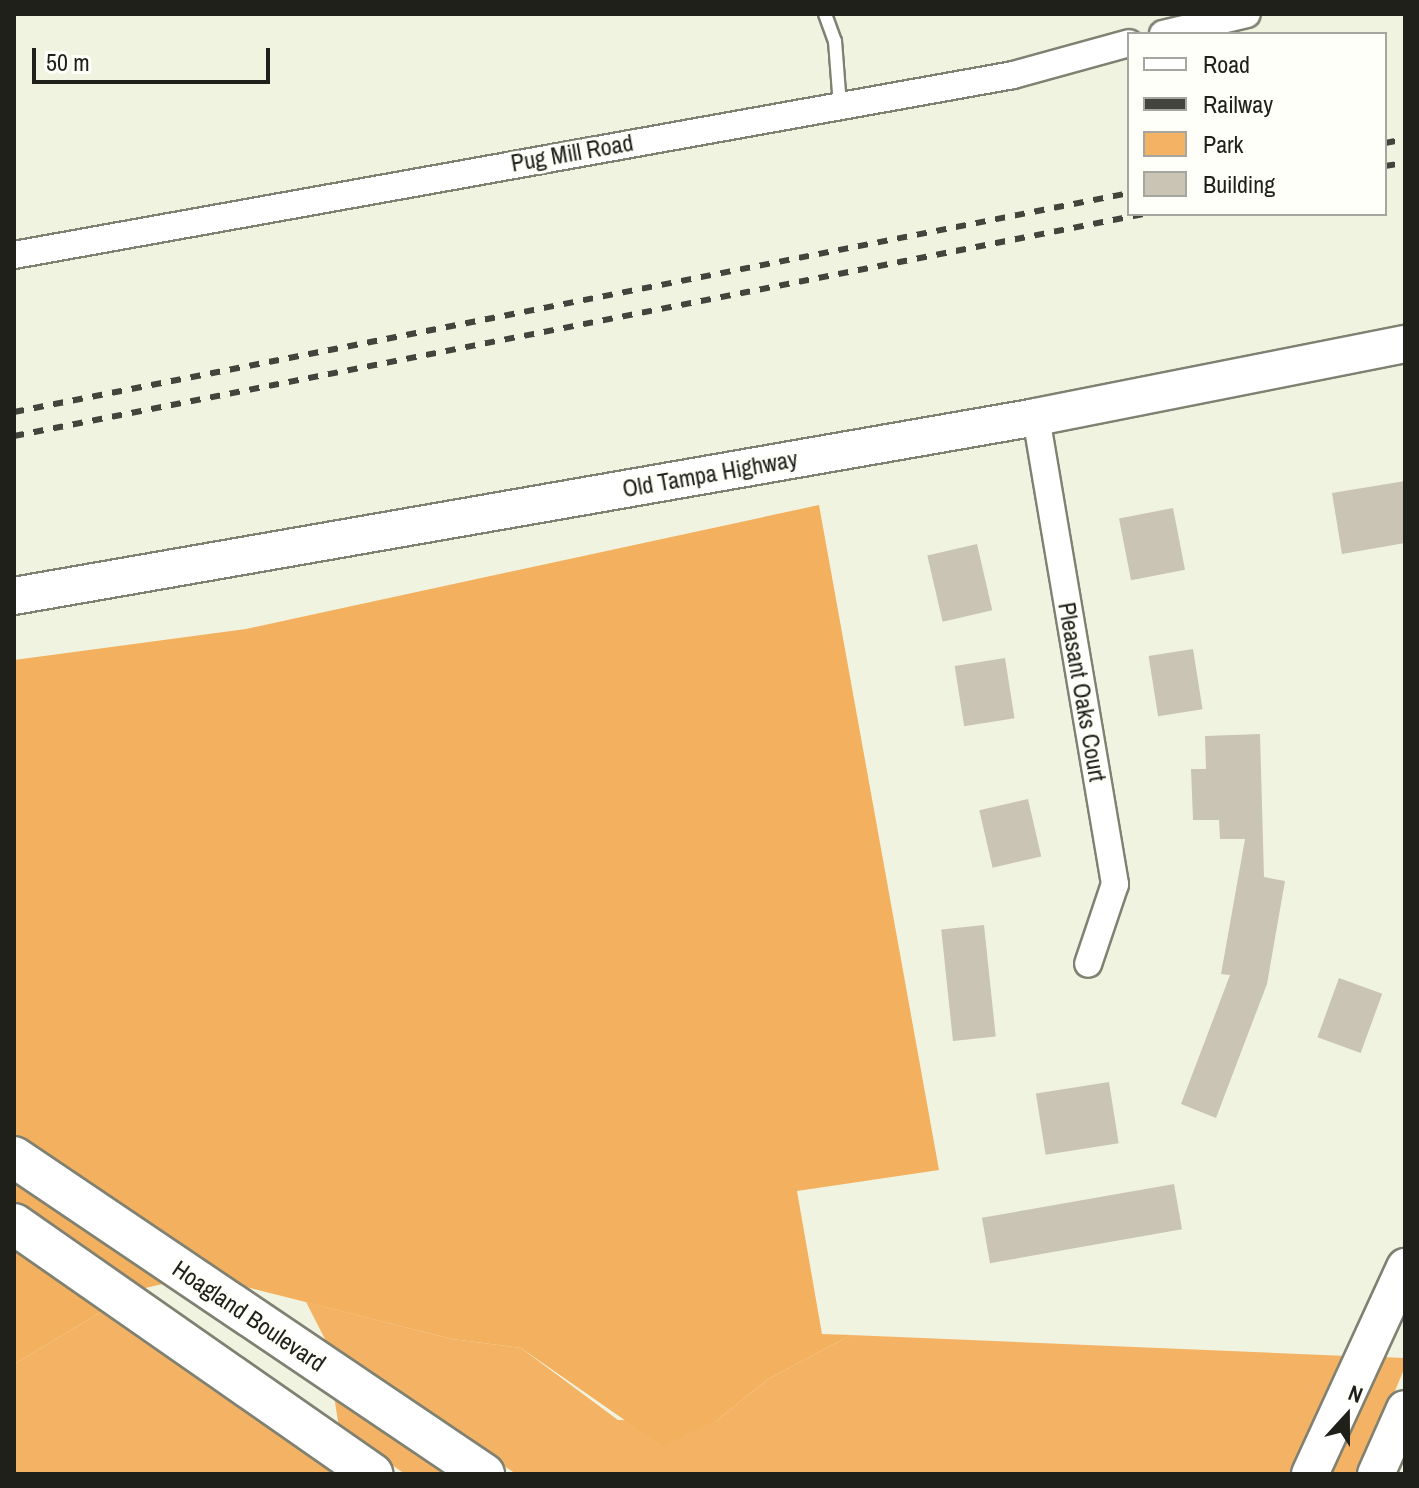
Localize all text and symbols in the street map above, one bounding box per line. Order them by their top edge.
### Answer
scale bar [36,32,274,82]
legend [1127,32,1387,216]
text: 50 m [46,46,90,78]
text: Road [1203,48,1250,80]
text: Railway [1203,88,1273,120]
street label: Pug Mill Road [509,128,635,178]
text: Park [1203,128,1243,160]
text: Building [1203,168,1275,200]
street label: Old Tampa Highway [620,444,800,504]
street label: Pleasant Oaks Court [1052,600,1112,784]
street label: Hoagland Boulevard [167,1254,331,1378]
north arrow [1307,1376,1387,1456]
text: N [1344,1377,1367,1410]

